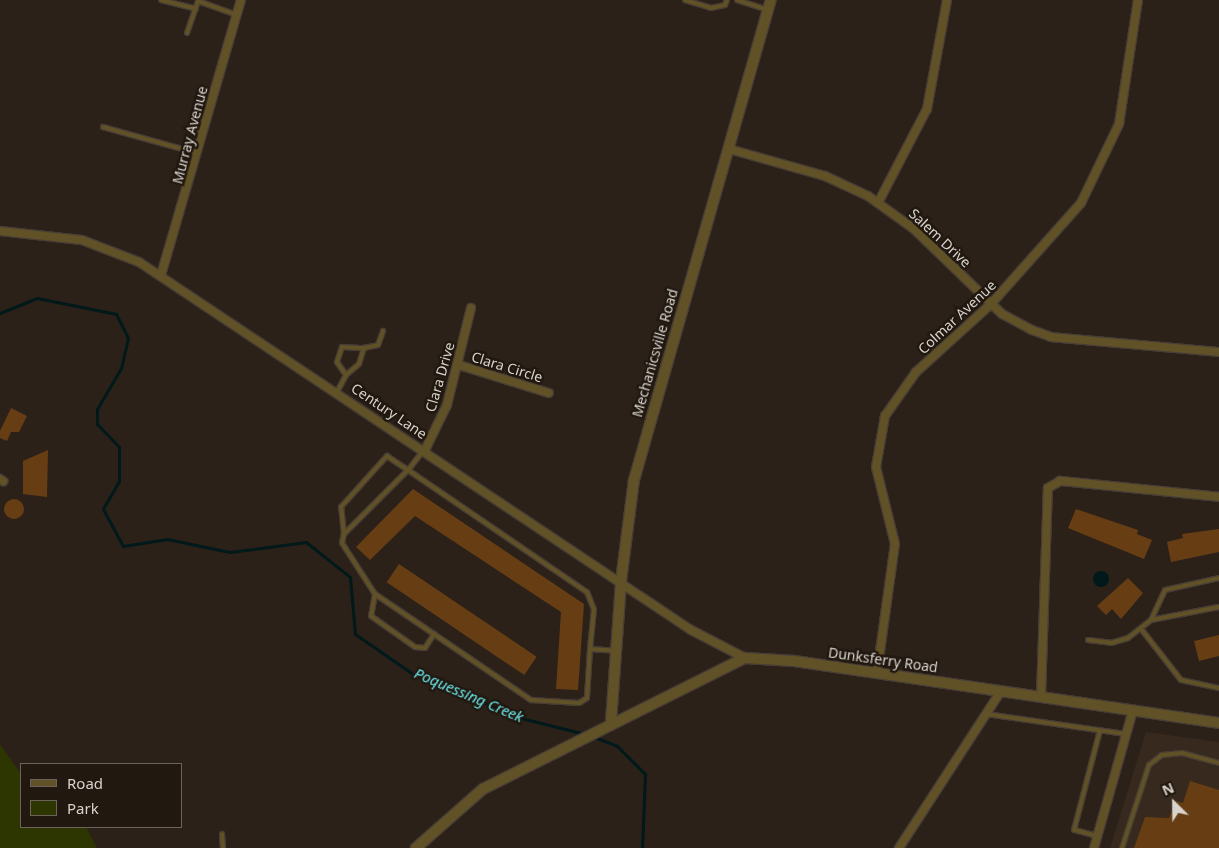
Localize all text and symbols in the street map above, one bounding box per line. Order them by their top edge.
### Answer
street label: Murray Avenue [169,84,211,186]
street label: Salem Drive [906,205,974,271]
street label: Colmar Avenue [915,277,999,357]
street label: Mechanicsville Road [629,287,681,419]
street label: Clara Drive [422,340,458,414]
street label: Clara Circle [469,348,545,386]
street label: Century Lane [348,380,430,442]
street label: Dunksferry Road [827,644,939,676]
water label: Poquessing Creek [412,664,526,726]
legend [20,763,182,828]
text: Road [67,773,103,793]
north arrow [1149,778,1199,828]
text: N [1159,778,1177,800]
text: Park [67,798,99,818]

